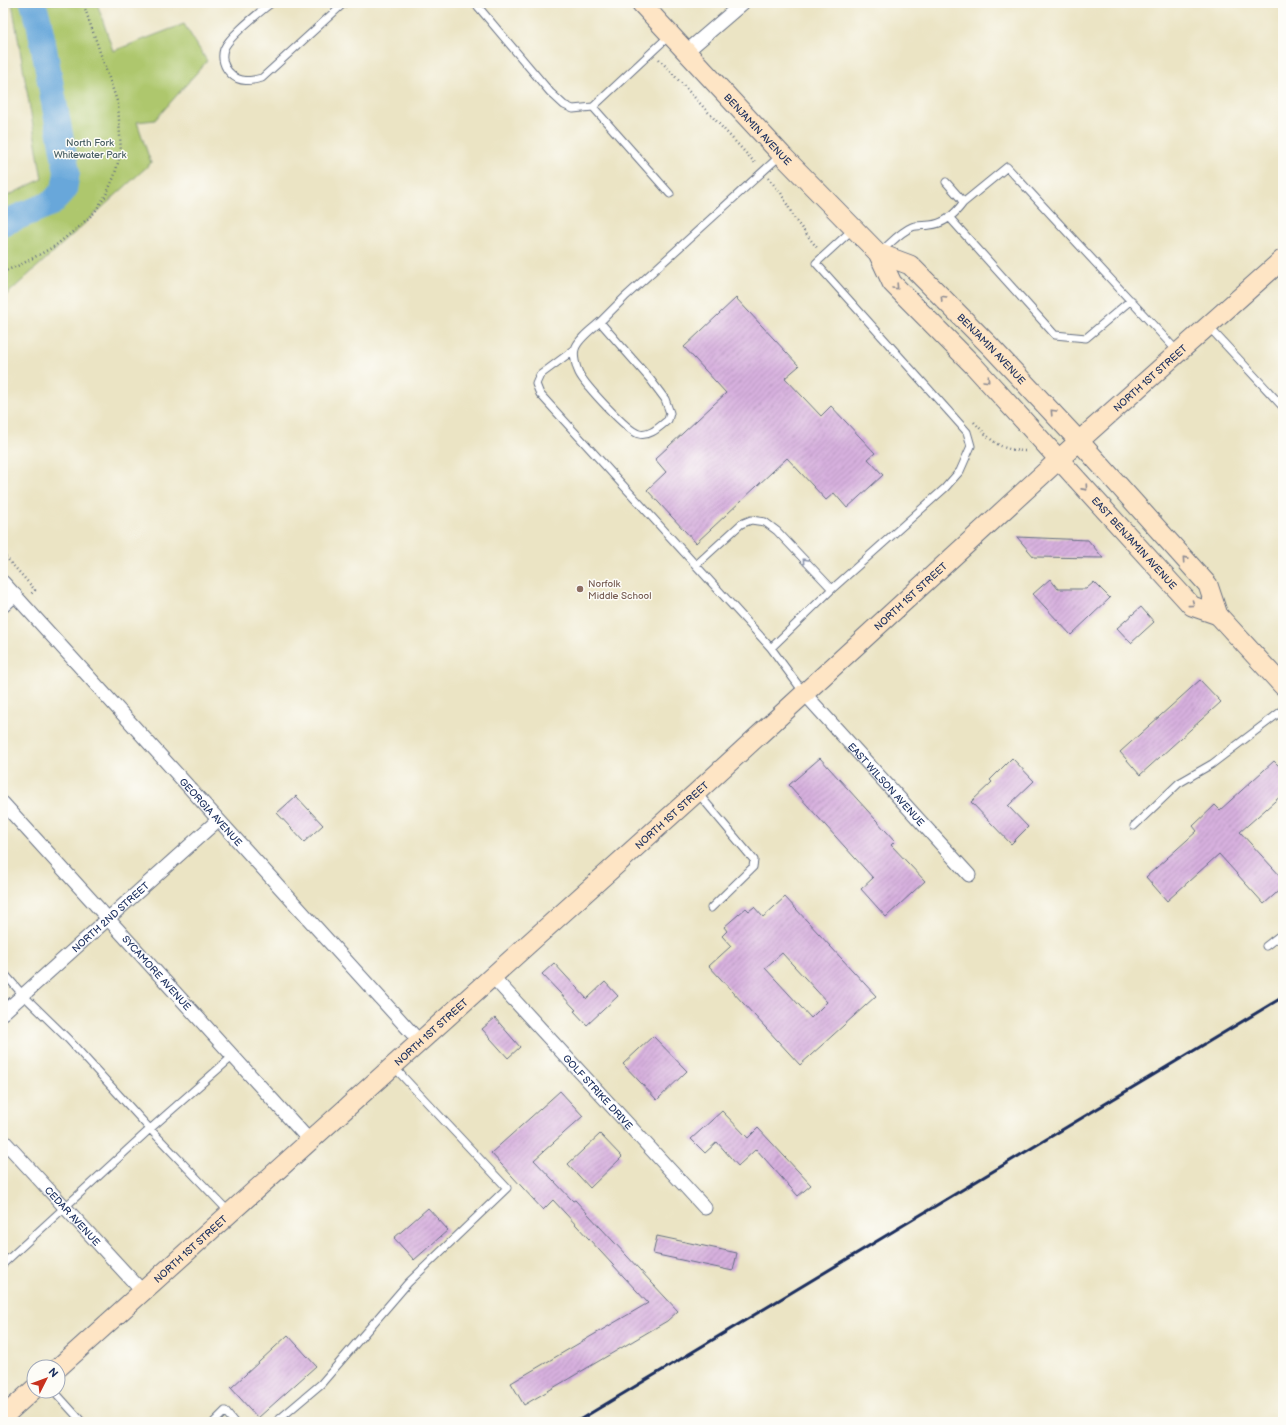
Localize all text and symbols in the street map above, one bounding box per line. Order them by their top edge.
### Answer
street label: BENJAMIN AVENUE [721,91,794,168]
park label: North Fork Whitewater Park [54,137,126,161]
one-way arrow [891,282,899,290]
one-way arrow [940,295,948,303]
street label: BENJAMIN AVENUE [954,311,1028,387]
street label: NORTH 1ST STREET [1111,343,1190,415]
one-way arrow [982,376,989,383]
one-way arrow [1050,409,1057,417]
one-way arrow [1081,483,1088,491]
street label: EAST BENJAMIN AVENUE [1089,495,1179,592]
one-way arrow [1182,556,1189,563]
one-way arrow [802,558,810,566]
street label: NORTH 1ST STREET [872,560,950,633]
place label: Norfolk Middle School [588,578,652,602]
marker: Norfolk Middle School [575,584,585,594]
one-way arrow [1188,599,1195,606]
street label: EAST WILSON AVENUE [845,741,927,829]
street label: GEORGIA AVENUE [177,776,245,849]
street label: NORTH 1ST STREET [633,779,711,852]
street label: NORTH 2ND STREET [70,880,152,955]
street label: SYCAMORE AVENUE [119,933,193,1013]
street label: NORTH 1ST STREET [392,996,471,1069]
street label: GOLF STRIKE DRIVE [560,1052,635,1133]
street label: CEDAR AVENUE [42,1184,103,1249]
street label: NORTH 1ST STREET [152,1213,230,1286]
north arrow [26,1359,66,1399]
text: N [45,1365,61,1380]

